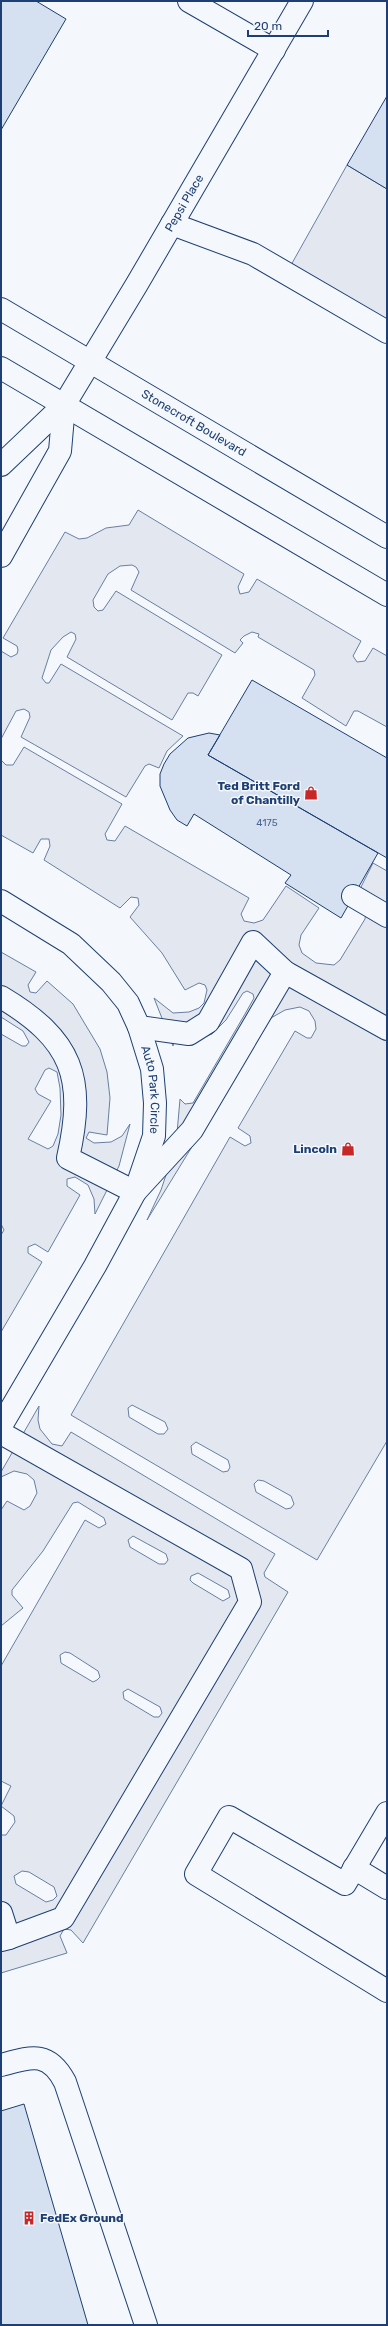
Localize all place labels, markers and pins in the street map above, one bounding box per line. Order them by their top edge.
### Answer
place label: Ted Britt Ford of Chantilly [218,779,300,807]
shop icon: Ted Britt Ford of Chantilly [303,785,319,801]
shop icon: Lincoln [340,1141,356,1157]
place label: Lincoln [293,1142,337,1156]
building icon: FedEx Ground [21,2210,37,2226]
place label: FedEx Ground [40,2211,124,2225]

